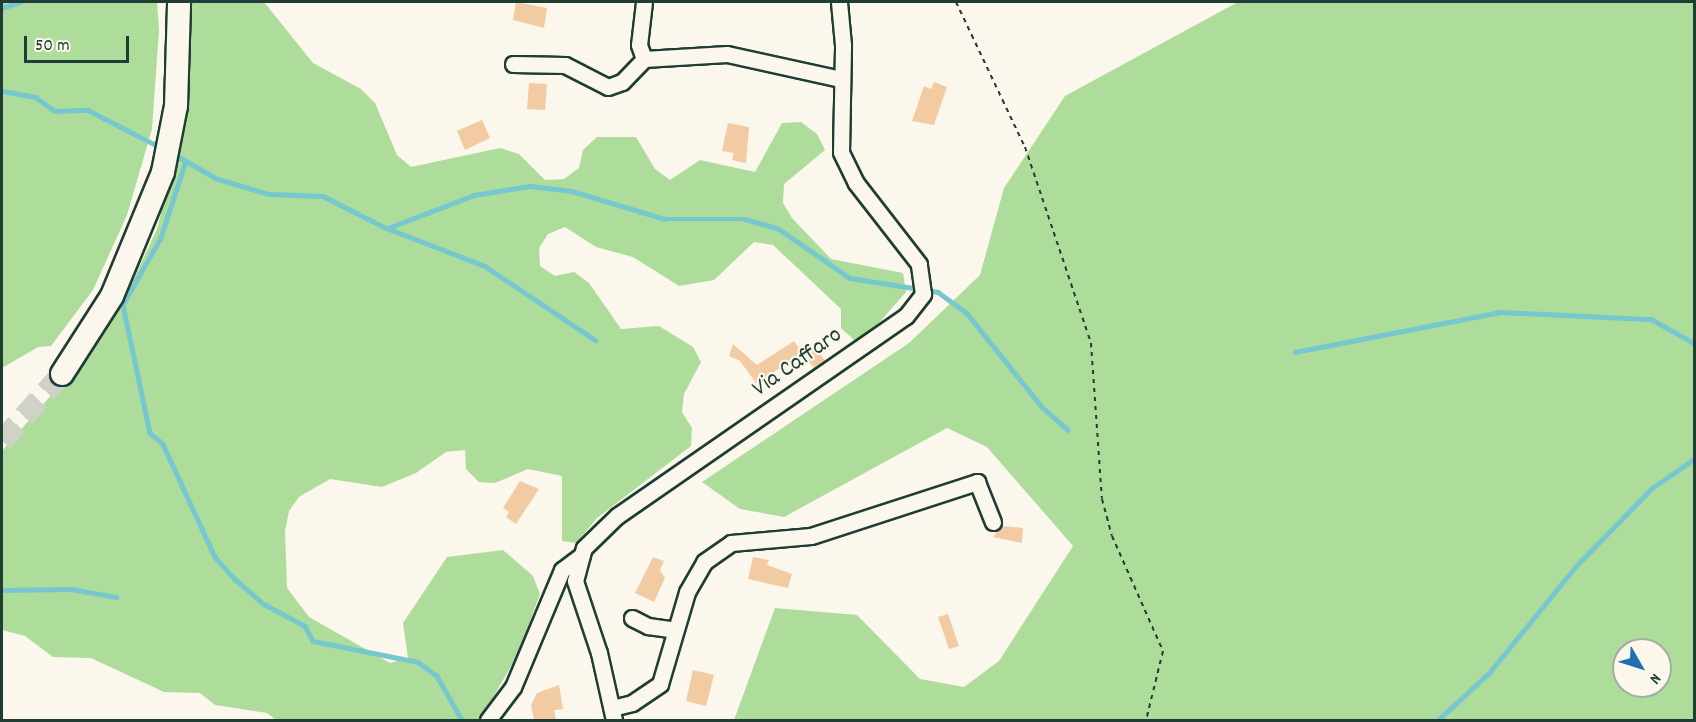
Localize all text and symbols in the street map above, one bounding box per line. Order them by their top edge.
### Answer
scale bar [27,24,132,62]
text: 50 m [35,34,70,59]
street label: Via Caffaro [748,322,848,404]
north arrow [1612,638,1672,698]
text: N [1643,668,1666,689]

